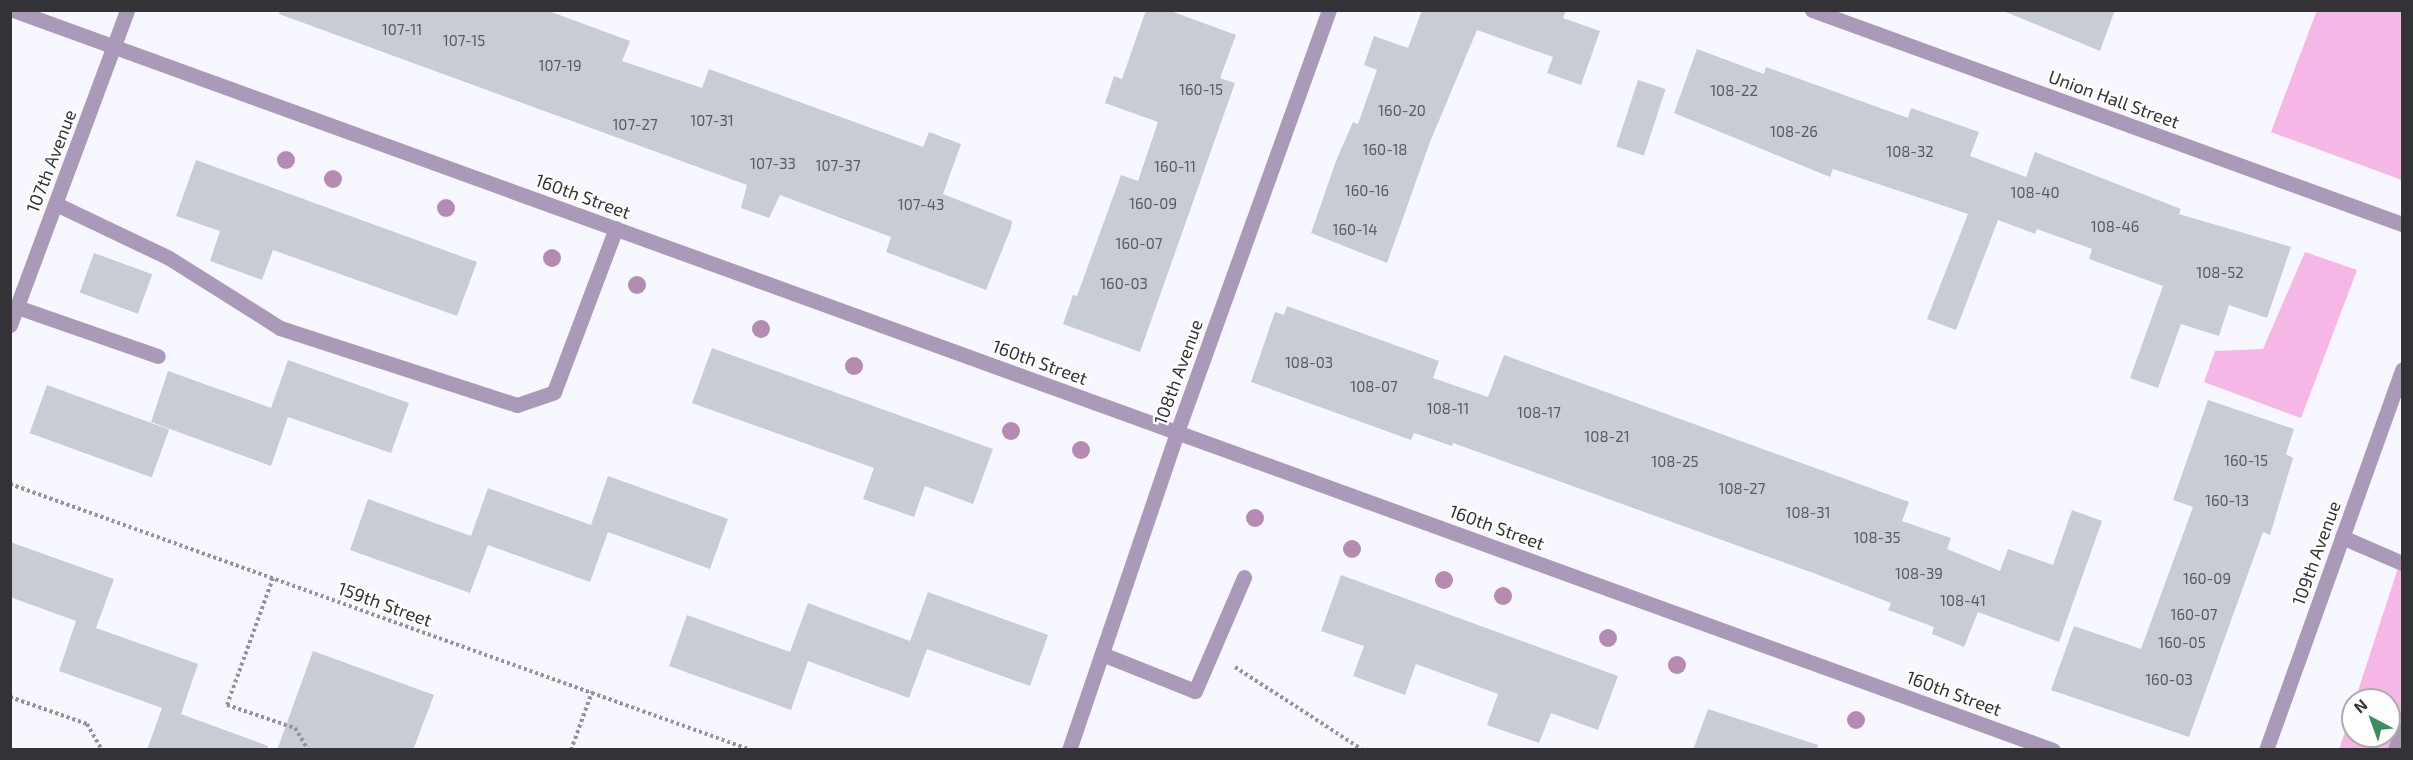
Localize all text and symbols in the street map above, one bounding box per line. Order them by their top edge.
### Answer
house number: 107-11 [382,21,422,39]
house number: 107-15 [443,32,485,50]
house number: 107-19 [538,57,582,75]
street label: Union Hall Street [2045,65,2183,133]
house number: 160-15 [1179,81,1223,99]
house number: 108-22 [1710,82,1758,100]
house number: 160-20 [1378,102,1426,120]
street label: 107th Avenue [21,106,81,216]
house number: 107-31 [690,112,734,130]
house number: 107-27 [612,116,658,134]
house number: 108-26 [1770,123,1818,141]
house number: 160-18 [1363,141,1407,159]
house number: 108-32 [1886,143,1934,161]
house number: 107-33 [750,155,796,173]
house number: 107-37 [815,157,861,175]
house number: 160-11 [1154,158,1196,176]
street label: 160th Street [532,169,634,223]
house number: 160-16 [1345,182,1389,200]
house number: 108-40 [2010,184,2060,202]
house number: 160-09 [1129,195,1177,213]
house number: 107-43 [898,196,944,214]
house number: 108-46 [2091,218,2139,236]
house number: 160-14 [1332,221,1378,239]
house number: 160-07 [1115,235,1163,253]
house number: 108-52 [2196,264,2244,282]
house number: 160-03 [1100,275,1148,293]
street label: 108th Avenue [1149,316,1207,428]
street label: 160th Street [989,335,1091,389]
house number: 108-03 [1285,354,1333,372]
house number: 108-07 [1350,378,1398,396]
house number: 108-11 [1427,400,1469,418]
house number: 108-17 [1517,404,1561,422]
house number: 108-21 [1584,428,1630,446]
house number: 160-15 [2224,452,2268,470]
house number: 108-25 [1651,453,1699,471]
house number: 108-27 [1719,480,1765,498]
house number: 160-13 [2205,492,2249,510]
street label: 109th Avenue [2287,498,2345,608]
street label: 160th Street [1446,500,1548,554]
house number: 108-31 [1785,504,1831,522]
house number: 108-35 [1853,529,1901,547]
house number: 108-39 [1895,565,1943,583]
house number: 160-09 [2183,570,2231,588]
street label: 159th Street [335,577,435,631]
house number: 108-41 [1940,592,1986,610]
house number: 160-07 [2170,606,2218,624]
house number: 160-05 [2158,634,2206,652]
street label: 160th Street [1903,666,2005,720]
house number: 160-03 [2145,671,2193,689]
north arrow [2341,688,2401,748]
text: N [2350,695,2371,717]

